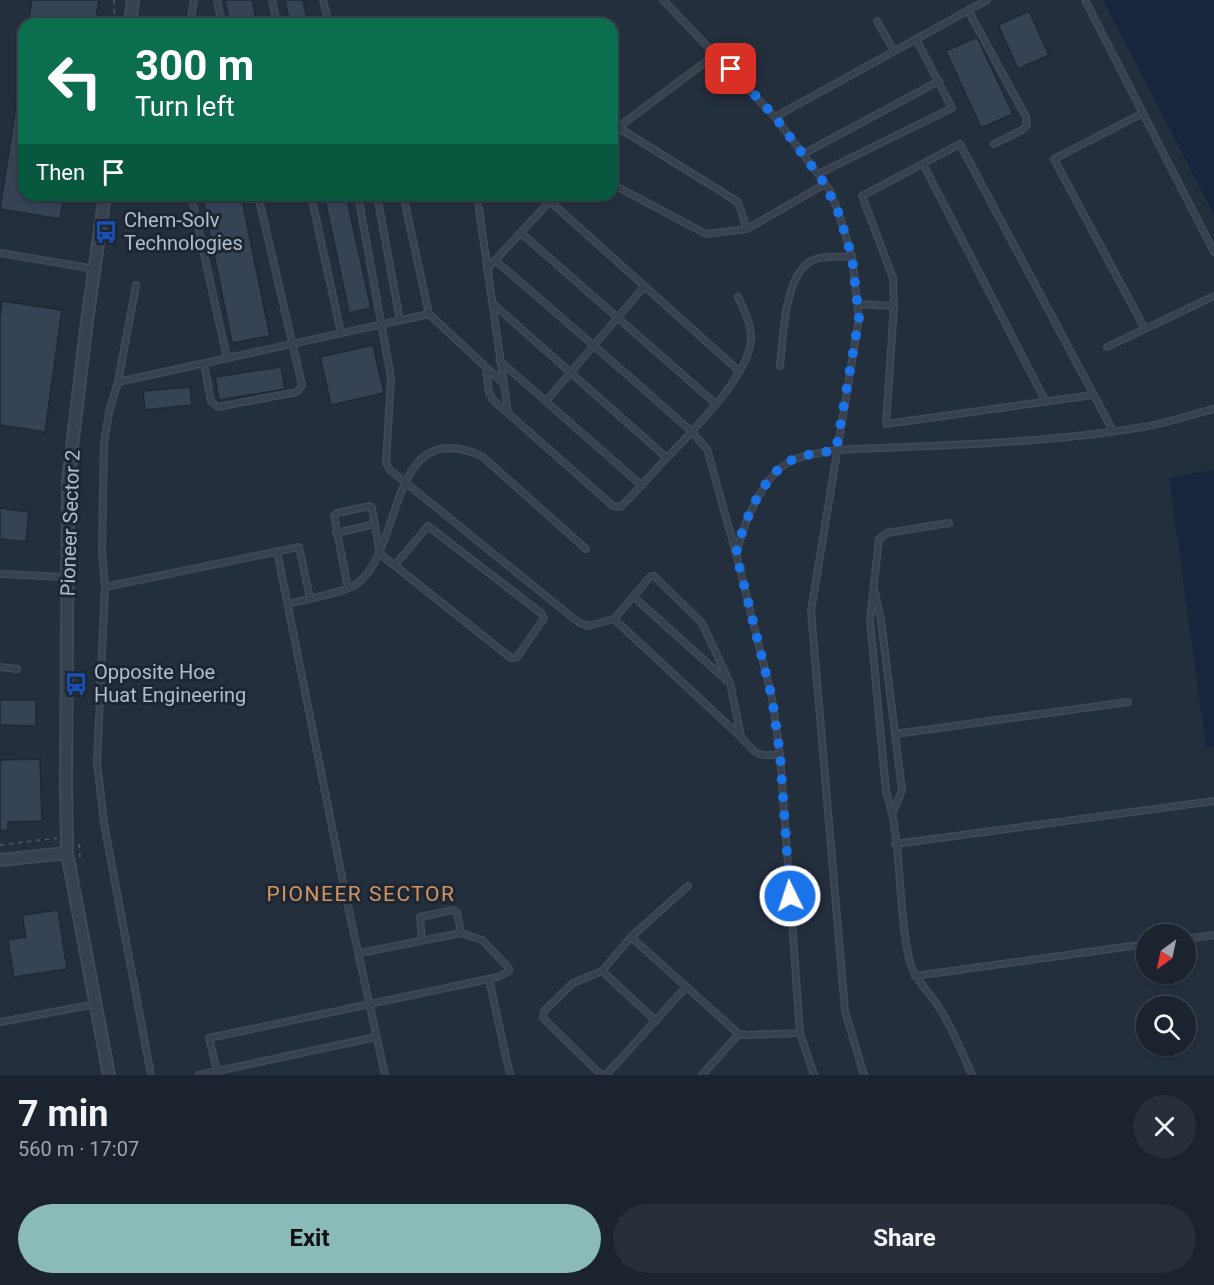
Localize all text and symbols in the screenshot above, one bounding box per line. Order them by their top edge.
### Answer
text: 300 m [135,41,254,90]
icon: left [36,42,114,120]
pin [705,43,756,94]
icon: arrive [714,52,747,85]
text: Turn left [135,91,235,123]
icon: arrive [97,156,130,189]
text: Then [36,160,85,185]
place label: Chem-Solv Technologies [124,208,243,255]
bus stop icon: Chem-Solv Technologies [93,219,119,245]
street label: Pioneer Sector 2 [55,449,85,597]
place label: Opposite Hoe Huat Engineering [94,660,246,707]
bus stop icon: Opposite Hoe Huat Engineering [63,671,89,697]
position arrow [758,864,822,928]
district label: PIONEER SECTOR [267,882,455,906]
north arrow [1136,924,1196,984]
map controls [1136,924,1196,1056]
button: search [1136,996,1196,1056]
text: 7 min [18,1093,109,1135]
button: close [1133,1095,1196,1158]
text: 560 m · 17:07 [18,1137,139,1161]
button: Exit [18,1204,601,1273]
button: Share [613,1204,1196,1273]

